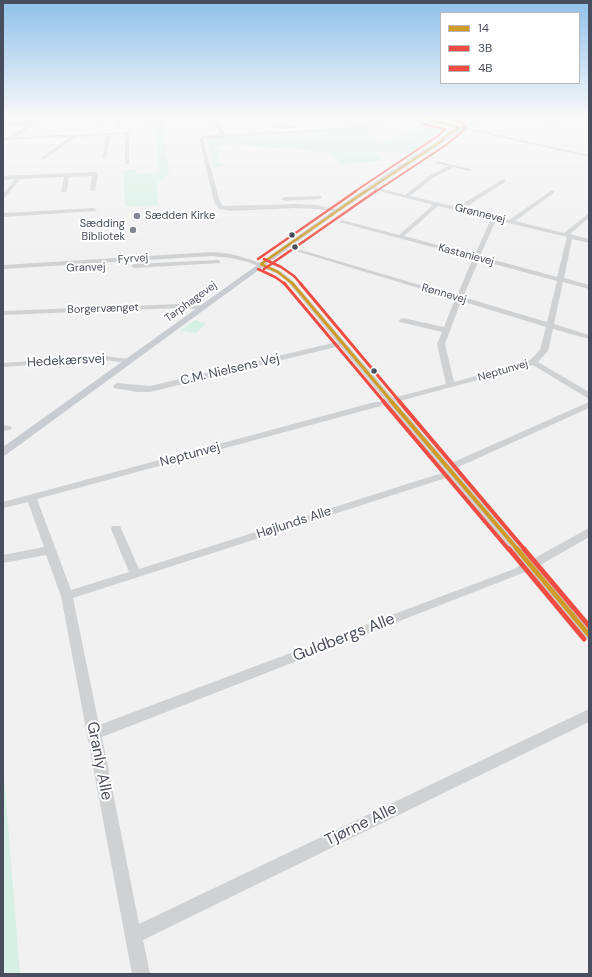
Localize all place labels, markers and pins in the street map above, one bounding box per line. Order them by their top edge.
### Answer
place label: Sædden Kirke [145,209,215,223]
marker: Sædden Kirke [132,211,142,221]
place label: Sædding Bibliotek [80,217,125,243]
marker: Sædding Bibliotek [128,225,138,235]
unlabelled marker [287,230,297,240]
unlabelled marker [290,242,300,252]
unlabelled marker [369,366,379,376]

